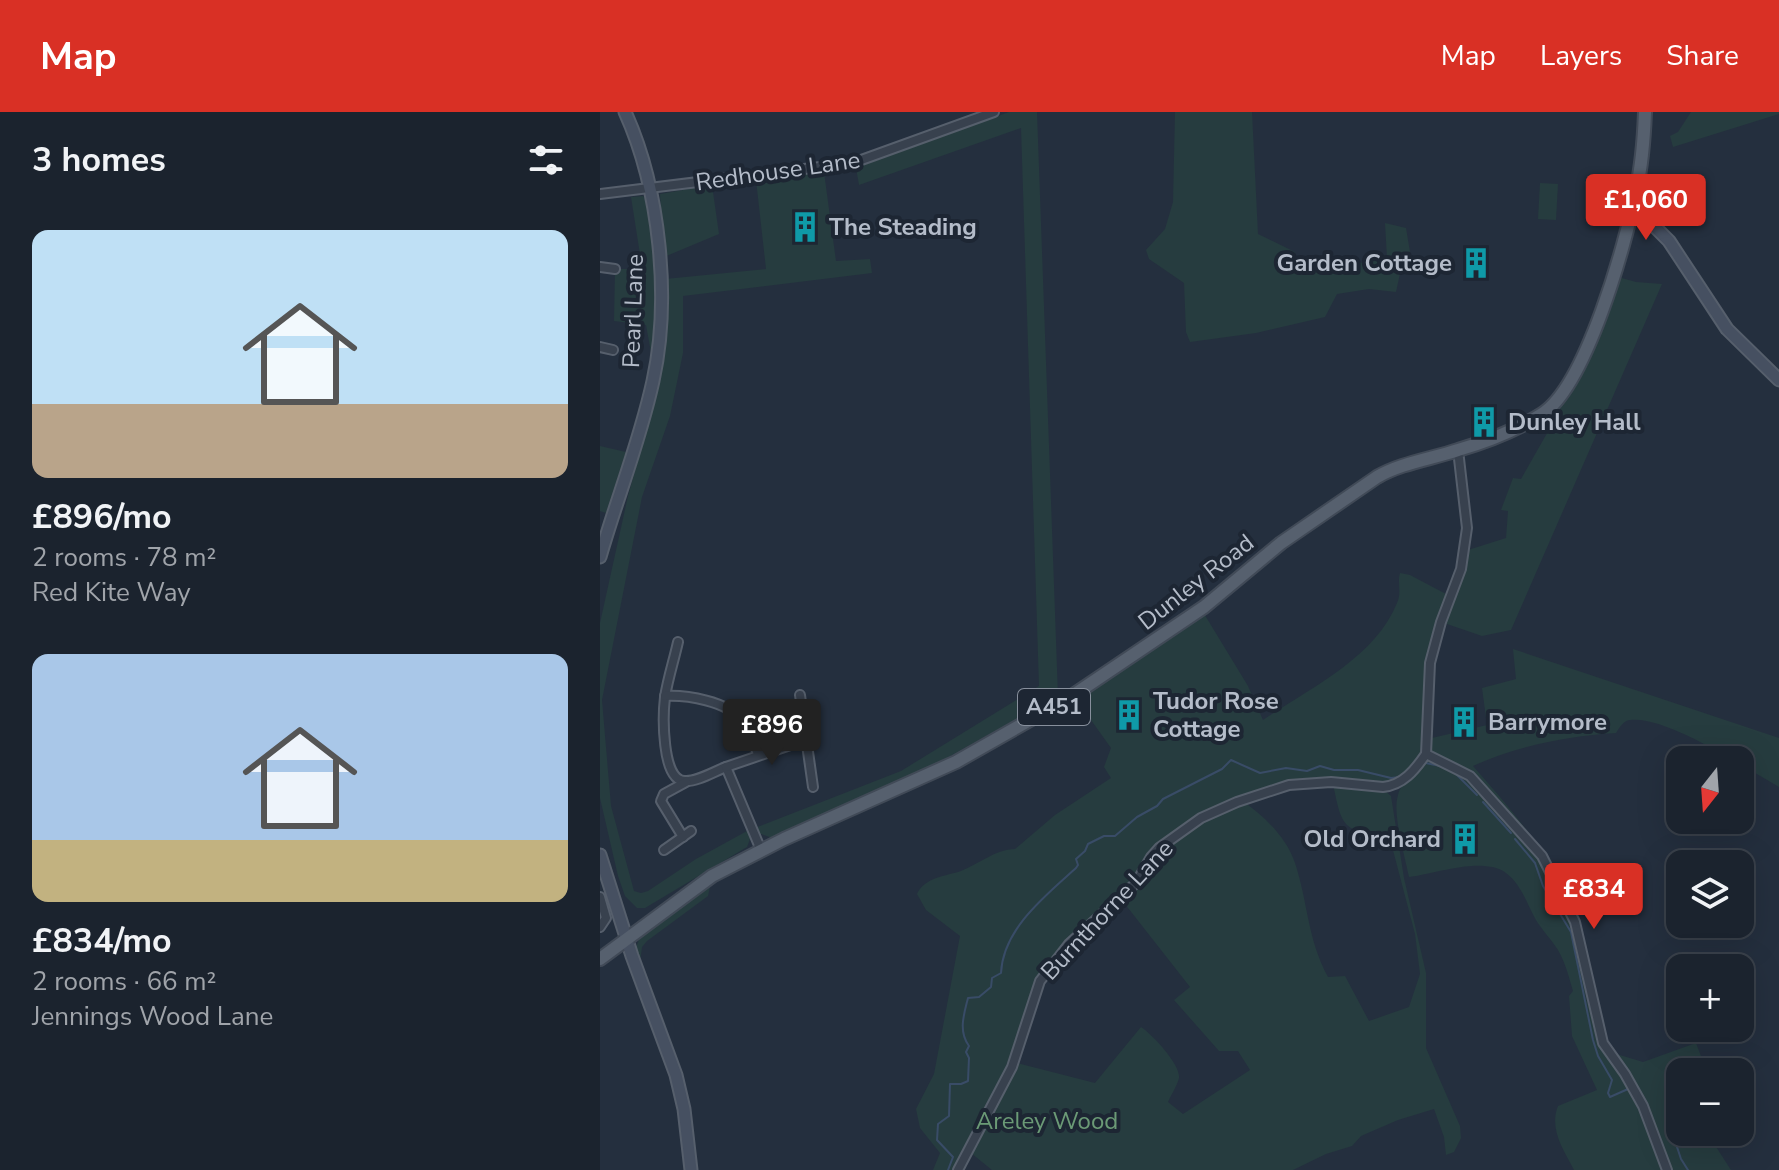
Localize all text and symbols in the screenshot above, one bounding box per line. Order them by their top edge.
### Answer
text: Map [40,31,117,82]
text: Map [1441,37,1496,75]
text: Layers [1540,37,1622,75]
text: Share [1666,37,1739,75]
text: 3 homes [32,137,166,183]
icon: filters [524,138,568,182]
street label: Redhouse Lane [694,144,862,198]
pin: £1,060 [1581,174,1711,242]
text: £1,060 [1604,182,1688,217]
building icon: The Steading [788,210,822,244]
place label: The Steading [829,211,977,243]
building icon: Garden Cottage [1459,246,1493,280]
place label: Garden Cottage [1277,247,1452,279]
street label: Pearl Lane [615,253,651,369]
icon: home [228,282,372,426]
building icon: Dunley Hall [1467,405,1501,439]
place label: Dunley Hall [1508,406,1641,438]
text: £896/mo [32,494,172,540]
street label: Dunley Road [1131,527,1261,637]
text: 2 rooms · 78 m² [32,540,216,575]
text: Red Kite Way [32,575,191,610]
place label: Tudor Rose Cottage [1153,685,1279,745]
road number: A451 [1018,689,1090,725]
building icon: Tudor Rose Cottage [1112,698,1146,732]
pin: £896 [725,699,819,767]
building icon: Barrymore [1447,705,1481,739]
icon: home [228,706,372,850]
place label: Barrymore [1488,706,1607,738]
text: £896 [741,707,803,742]
north arrow [1666,746,1754,834]
map controls [1666,746,1754,1146]
building icon: Old Orchard [1448,822,1482,856]
place label: Old Orchard [1304,823,1441,855]
street label: Burnthorne Lane [1034,833,1180,987]
button: layers [1666,850,1754,938]
pin: £834 [1547,863,1641,931]
text: £834 [1563,871,1625,906]
text: £834/mo [32,918,172,964]
button: + [1666,954,1754,1042]
text: 2 rooms · 66 m² [32,964,216,999]
text: Jennings Wood Lane [32,999,273,1034]
button: − [1666,1058,1754,1146]
park label: Areley Wood [976,1105,1118,1137]

